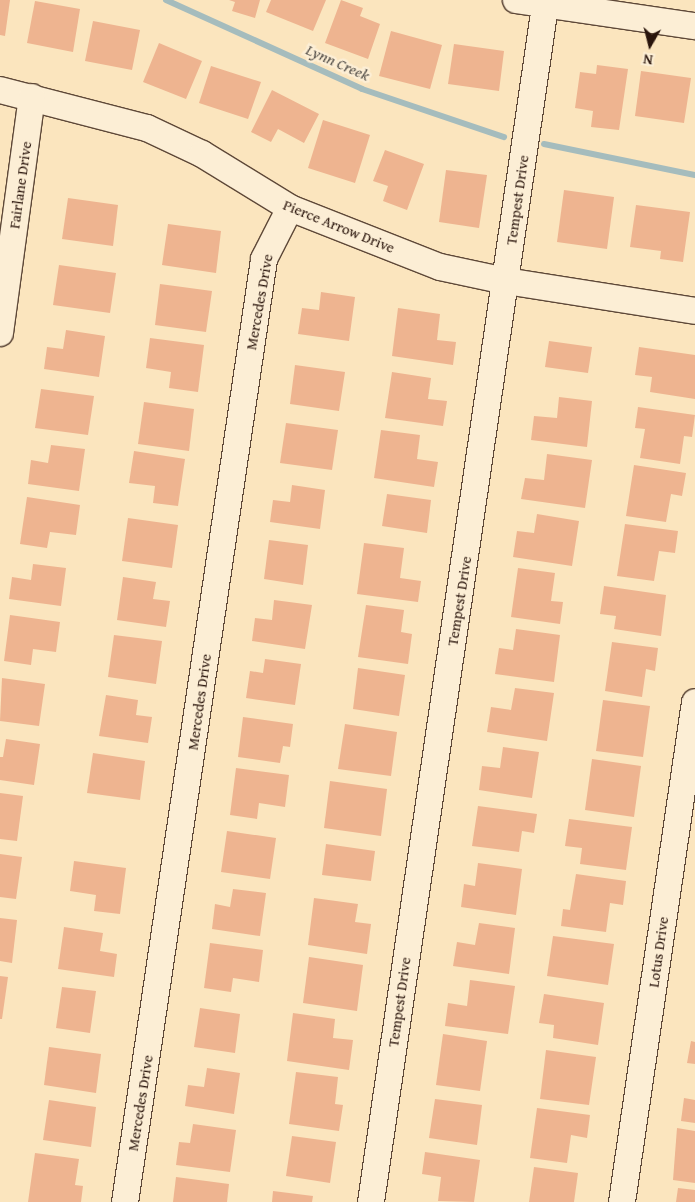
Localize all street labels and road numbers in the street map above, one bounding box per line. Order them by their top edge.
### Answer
street label: Fairlane Drive [5,140,35,230]
street label: Tempest Drive [502,154,532,246]
street label: Pierce Arrow Drive [281,195,397,257]
street label: Mercedes Drive [242,253,276,351]
street label: Tempest Drive [443,555,475,647]
street label: Mercedes Drive [183,653,215,751]
street label: Lotus Drive [644,915,672,989]
street label: Tempest Drive [384,956,414,1048]
street label: Mercedes Drive [124,1054,156,1152]

